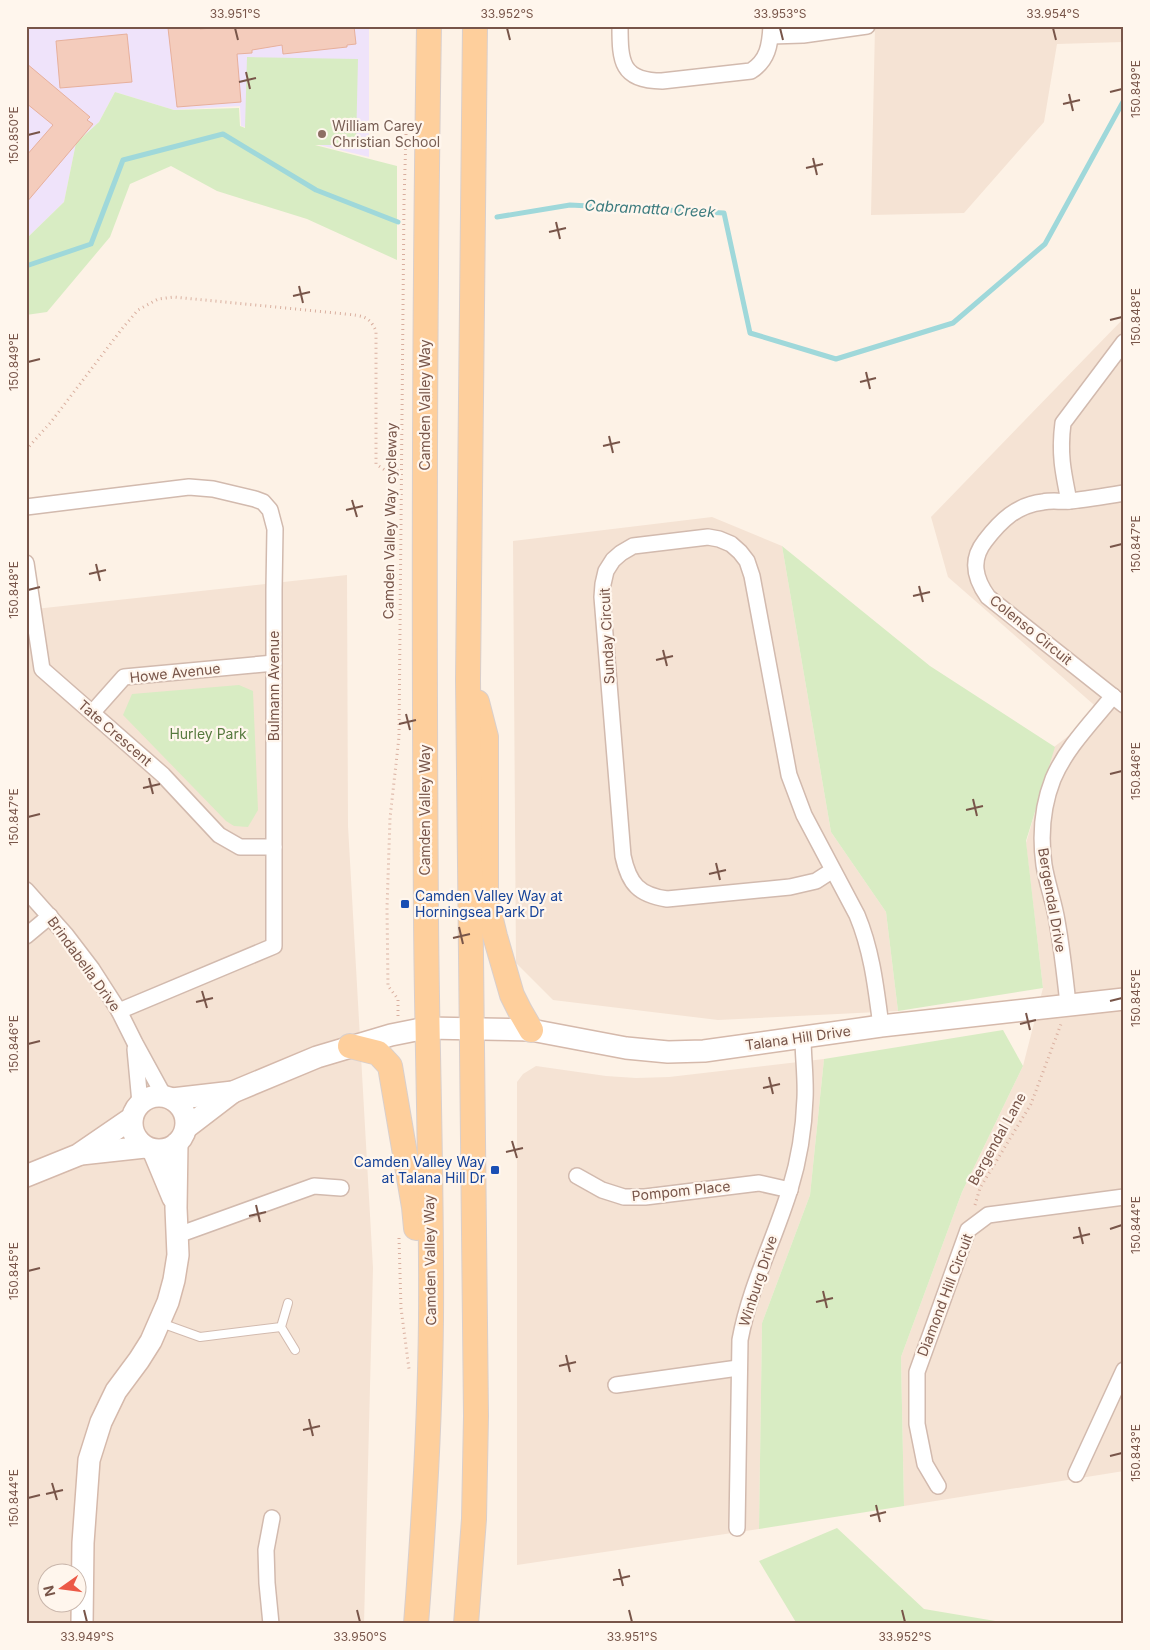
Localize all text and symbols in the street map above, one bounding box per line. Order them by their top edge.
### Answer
text: 33.951°S [210,6,261,21]
text: 33.952°S [480,6,534,21]
text: 33.953°S [753,6,807,21]
text: 33.954°S [1026,6,1080,21]
text: 150.849°E [1128,60,1143,118]
text: 150.850°E [6,106,21,164]
place label: William Carey Christian School [332,117,440,150]
marker: William Carey Christian School [316,128,328,140]
water label: Cabramatta Creek [584,196,717,221]
text: 150.848°E [1128,288,1143,346]
text: 150.849°E [6,333,21,391]
street label: Camden Valley Way [416,339,433,471]
street label: Camden Valley Way cycleway [379,422,400,619]
text: 150.847°E [1128,515,1143,573]
text: 150.848°E [6,561,21,619]
street label: Sunday Circuit [595,587,618,685]
street label: Colenso Circuit [987,591,1076,668]
street label: Bulmann Avenue [265,631,282,741]
street label: Howe Avenue [129,659,221,686]
street label: Tate Crescent [75,696,156,770]
park label: Hurley Park [169,725,247,742]
text: 150.846°E [1128,742,1143,800]
street label: Camden Valley Way [416,744,433,876]
text: 150.847°E [6,788,21,846]
street label: Bergendal Drive [1035,846,1070,954]
place label: Camden Valley Way at Horningsea Park Dr [415,887,563,920]
marker: Camden Valley Way at Horningsea Park Dr [399,898,411,910]
street label: Brindabella Drive [44,913,124,1014]
text: 150.845°E [1128,969,1143,1027]
text: 150.846°E [6,1015,21,1073]
street label: Talana Hill Drive [744,1022,852,1053]
street label: Bergendal Lane [964,1089,1029,1188]
place label: Camden Valley Way at Talana Hill Dr [354,1153,485,1186]
marker: Camden Valley Way at Talana Hill Dr [489,1164,501,1176]
street label: Pompom Place [631,1177,731,1204]
street label: Camden Valley Way [420,1194,439,1326]
text: 150.844°E [1128,1196,1143,1254]
street label: Diamond Hill Circuit [913,1231,976,1359]
street label: Winburg Drive [735,1233,780,1328]
text: 150.845°E [6,1242,21,1300]
text: 150.843°E [1128,1424,1143,1482]
text: 150.844°E [6,1469,21,1527]
north arrow [38,1562,88,1612]
text: N [39,1584,58,1598]
text: 33.949°S [60,1629,114,1644]
text: 33.950°S [333,1629,387,1644]
text: 33.951°S [607,1629,658,1644]
text: 33.952°S [878,1629,932,1644]

